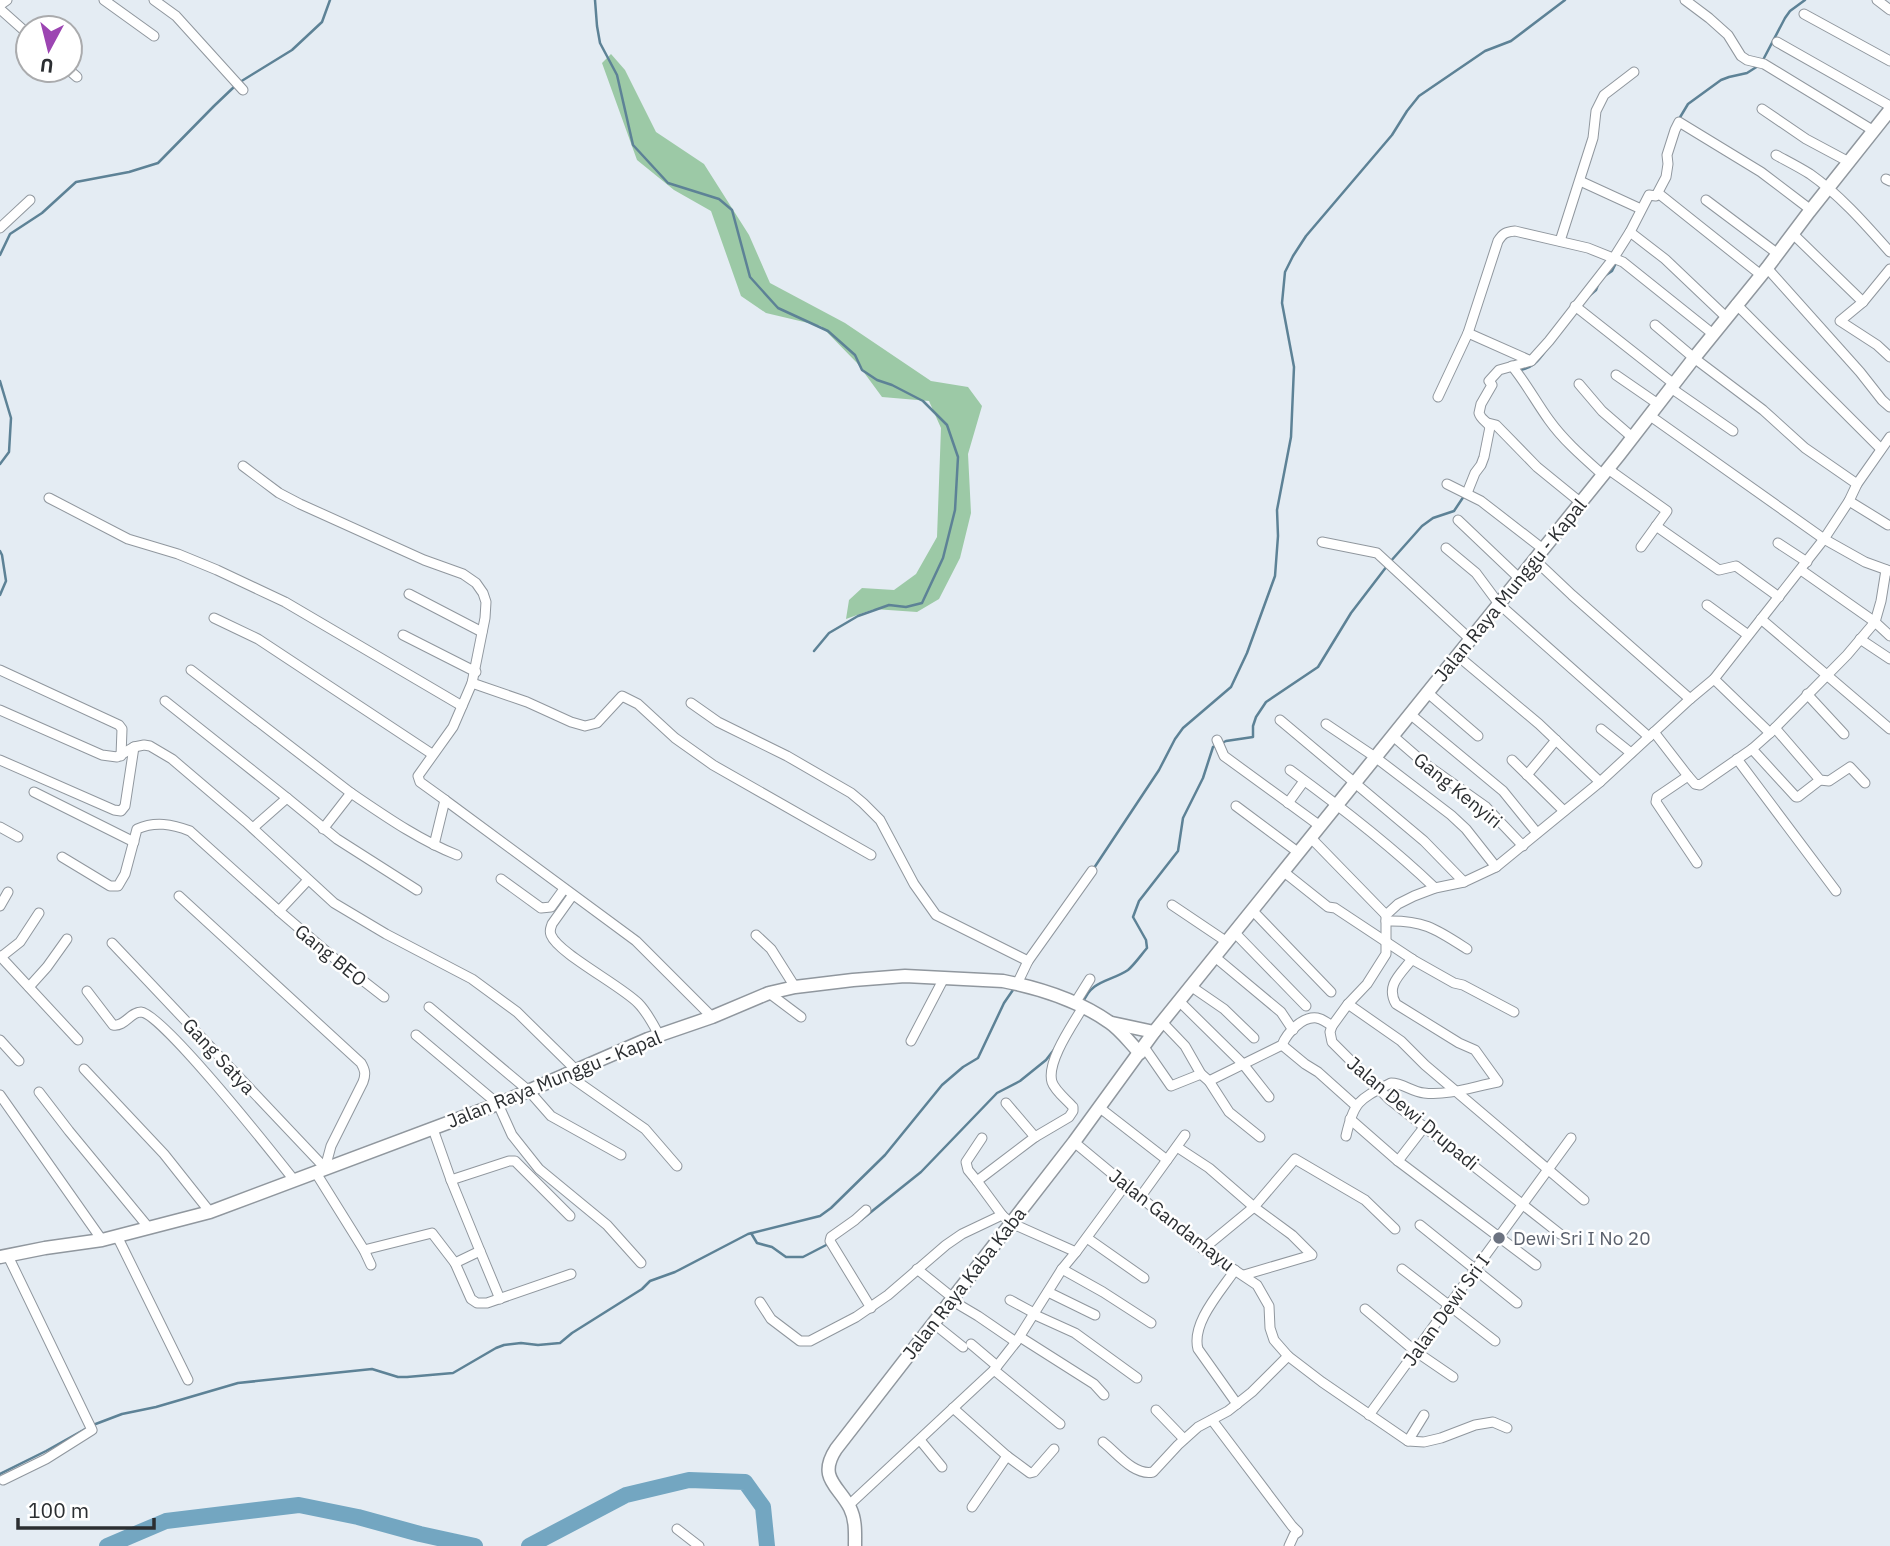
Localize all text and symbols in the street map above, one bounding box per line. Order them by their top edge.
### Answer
north arrow [14,14,84,84]
text: U [39,53,55,79]
street label: Jalan Raya Munggu - Kapal [1429,493,1591,687]
street label: Gang Kenyiri [1409,747,1507,833]
street label: Gang BEO [290,919,372,991]
street label: Gang Satya [178,1013,260,1099]
street label: Jalan Raya Munggu - Kapal [443,1025,665,1133]
street label: Jalan Dewi Drupadi [1342,1051,1484,1175]
street label: Jalan Gandamayu [1104,1164,1240,1276]
street label: Jalan Raya Kaba Kaba [897,1202,1031,1364]
place label: Dewi Sri I No 20 [1513,1226,1651,1250]
marker: Dewi Sri I No 20 [1491,1230,1507,1246]
street label: Jalan Dewi Sri I [1397,1249,1495,1371]
scale bar [18,1486,154,1530]
text: 100 m [28,1496,89,1524]

